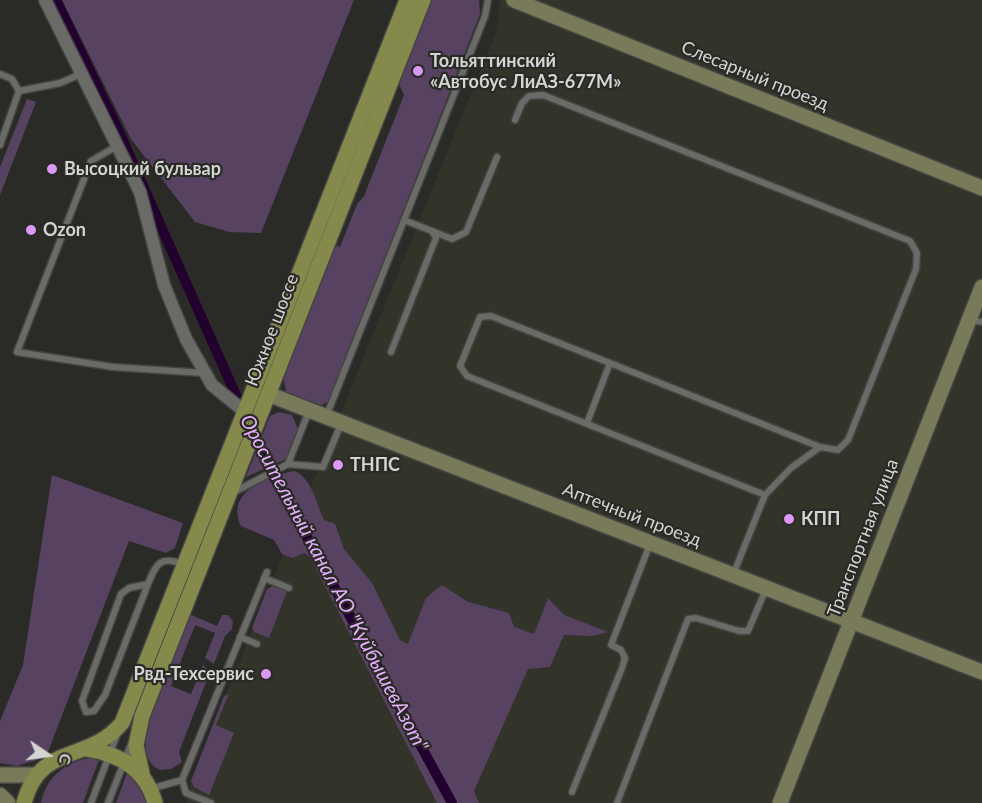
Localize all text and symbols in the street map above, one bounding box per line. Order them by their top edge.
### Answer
street label: Слесарный проезд [678,37,832,115]
place label: Тольяттинский «Автобус ЛиАЗ-677М» [430,50,621,92]
marker: Тольяттинский «Автобус ЛиАЗ-677М» [411,64,425,78]
place label: Высоцкий бульвар [64,158,221,180]
marker: Высоцкий бульвар [45,162,59,176]
place label: Ozon [43,219,86,241]
marker: Ozon [24,223,38,237]
street label: Южное шоссе [241,271,303,389]
water label: Оросительный канал АО "КуйбышевАзот" [235,410,433,756]
place label: ТНПС [350,454,400,476]
street label: Транспортная улица [823,456,903,620]
marker: ТНПС [331,458,345,472]
street label: Аптечный проезд [560,479,704,551]
place label: КПП [801,508,840,530]
marker: КПП [782,512,796,526]
place label: Рвд-Техсервис [134,663,254,685]
marker: Рвд-Техсервис [259,667,273,681]
north arrow [18,725,78,785]
text: С [56,752,76,766]

